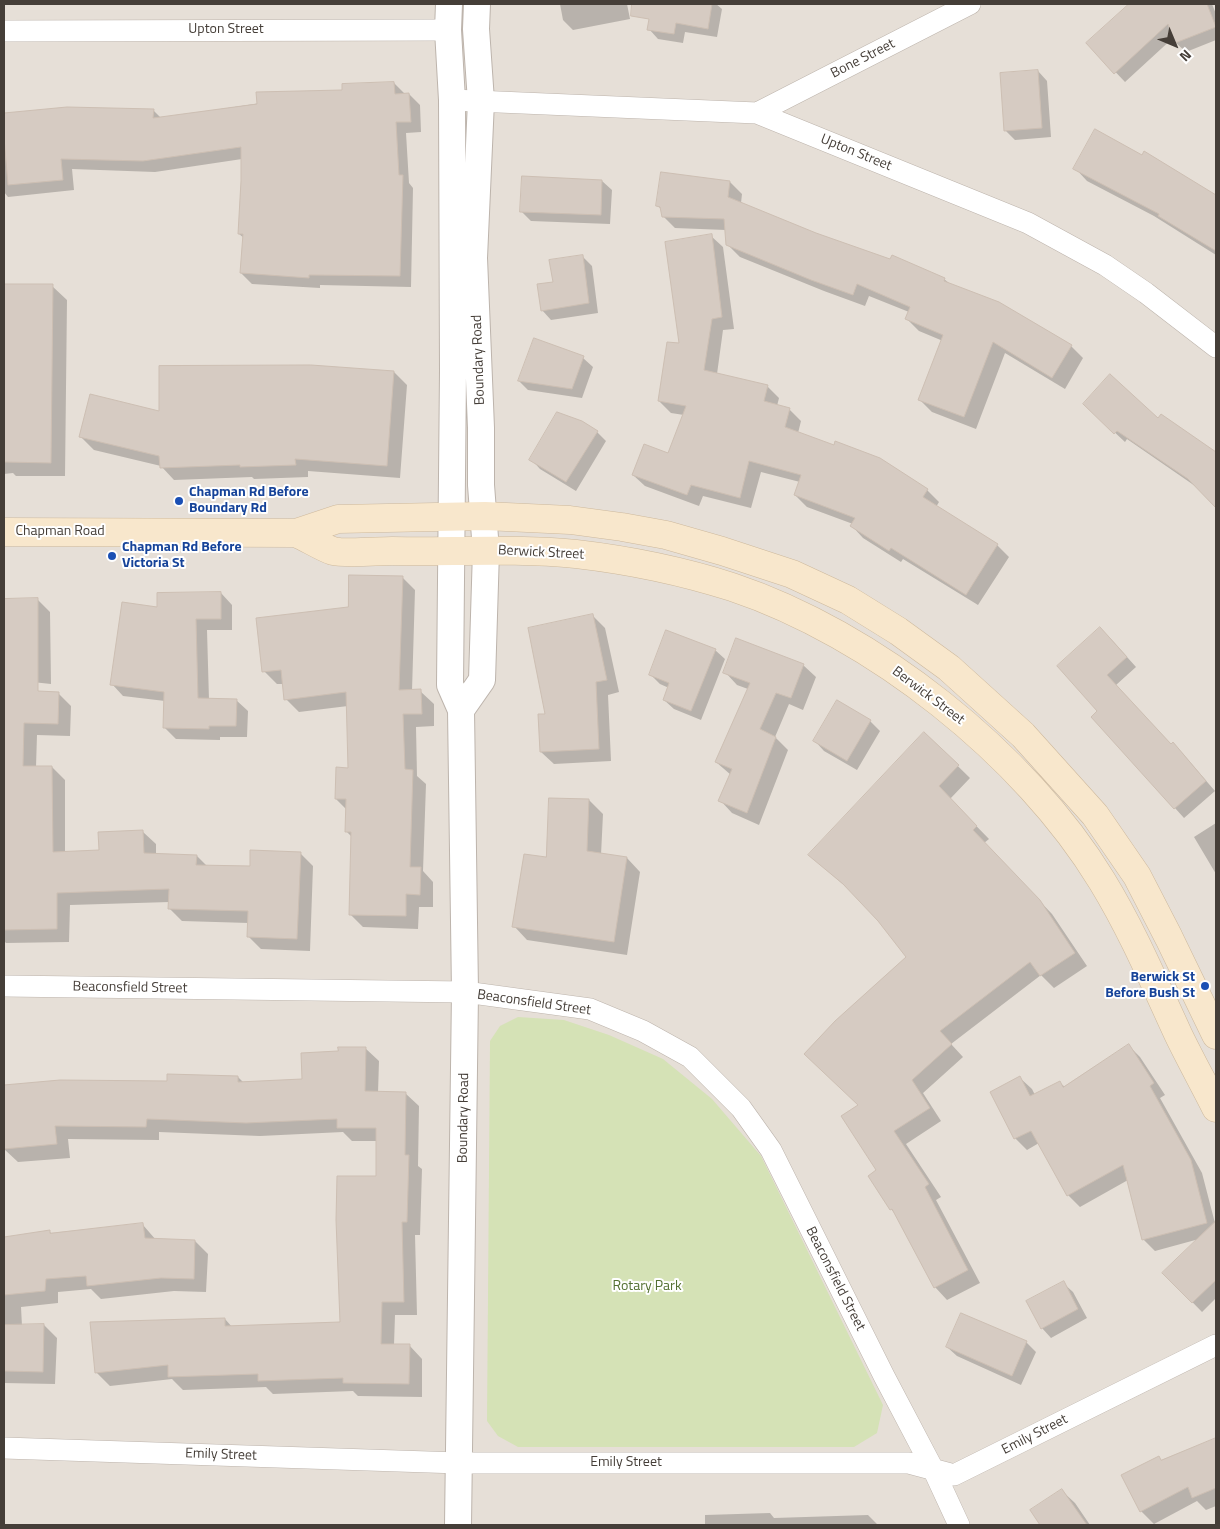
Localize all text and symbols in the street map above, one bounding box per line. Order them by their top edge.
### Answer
north arrow [1150,20,1200,70]
street label: Upton Street [188,22,264,38]
street label: Bone Street [828,36,898,82]
text: N [1175,45,1197,67]
street label: Upton Street [818,131,894,175]
street label: Boundary Road [469,315,489,405]
place label: Chapman Rd Before Boundary Rd [189,485,309,518]
marker: Chapman Rd Before Boundary Rd [173,495,185,507]
street label: Chapman Road [15,524,105,540]
place label: Chapman Rd Before Victoria St [122,540,242,572]
street label: Berwick Street [497,542,585,564]
marker: Chapman Rd Before Victoria St [106,550,118,562]
street label: Berwick Street [889,663,967,729]
place label: Berwick St Before Bush St [1105,970,1195,1002]
street label: Beaconsfield Street [72,979,188,997]
marker: Berwick St Before Bush St [1199,980,1211,992]
street label: Beaconsfield Street [476,987,592,1019]
street label: Boundary Road [455,1073,473,1163]
street label: Beaconsfield Street [801,1224,869,1334]
park label: Rotary Park [612,1279,682,1295]
street label: Emily Street [999,1411,1071,1459]
street label: Emily Street [185,1445,257,1465]
street label: Emily Street [590,1455,662,1471]

